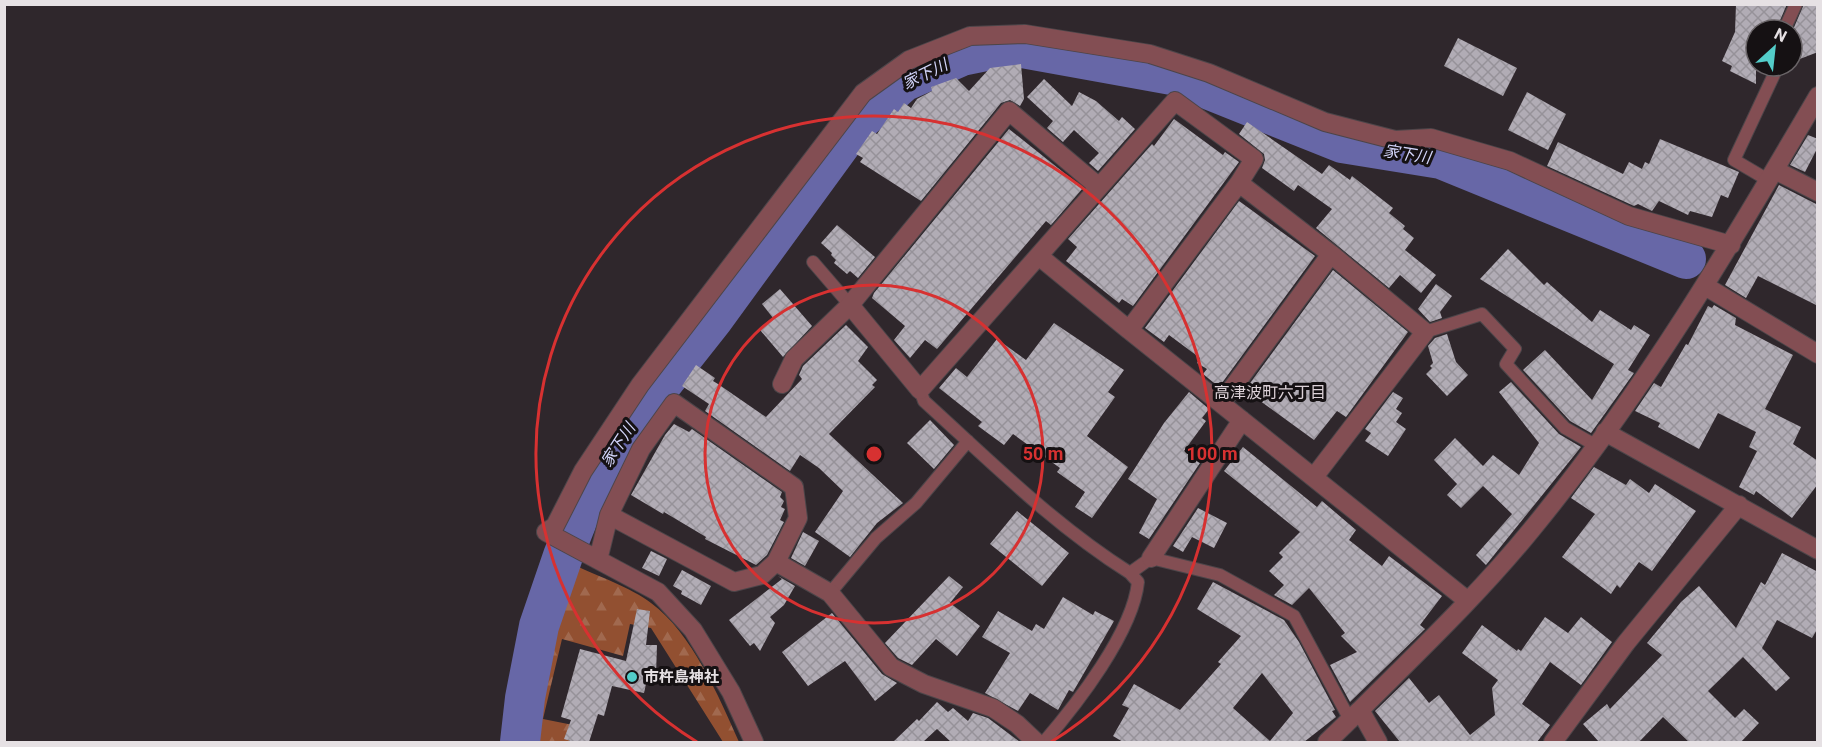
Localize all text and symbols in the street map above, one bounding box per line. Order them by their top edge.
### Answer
north arrow [1744,18,1804,78]
text: N [1771,24,1790,46]
water label: 家下川 [899,54,953,93]
water label: 家下川 [1382,141,1434,167]
district label: 高津波町六丁目 [1214,383,1326,402]
water label: 家下川 [597,418,640,470]
text: 50 m [1023,443,1063,464]
text: 100 m [1186,443,1238,464]
centre of rings [864,444,884,464]
place label: 市杵島神社 [644,668,719,686]
marker: 市杵島神社 [625,670,639,684]

